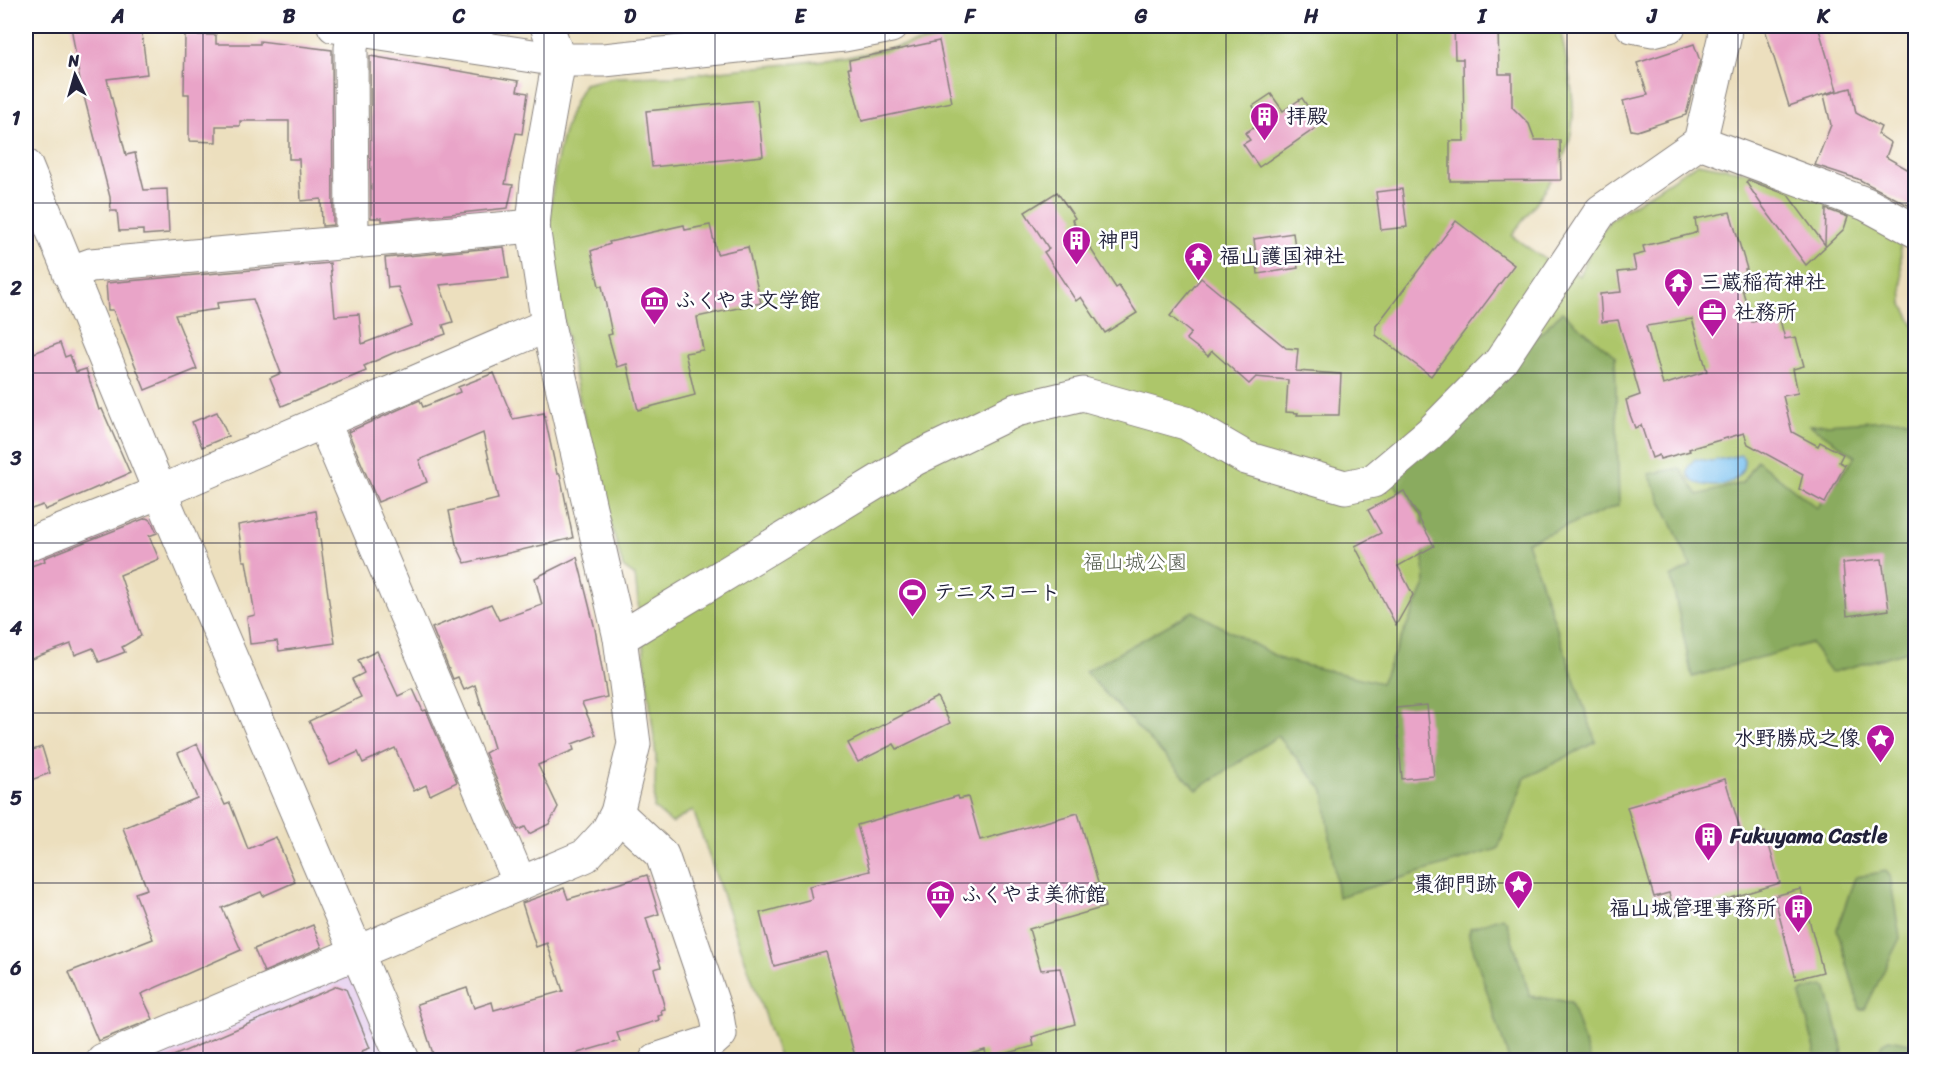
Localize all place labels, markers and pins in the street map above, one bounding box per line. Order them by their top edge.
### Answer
place label: 拝殿 [1286,97,1328,135]
building icon: 拝殿 [1249,100,1281,142]
place label: 神門 [1098,221,1140,259]
building icon: 神門 [1061,224,1093,266]
place label: 福山護国神社 [1219,237,1345,275]
temple icon: 福山護国神社 [1182,240,1214,282]
place label: 三蔵稲荷神社 [1700,263,1826,301]
temple icon: 三蔵稲荷神社 [1663,266,1695,308]
place label: ふくやま文学館 [675,281,821,319]
museum icon: ふくやま文学館 [638,284,670,326]
place label: 社務所 [1734,293,1797,331]
office icon: 社務所 [1697,296,1729,338]
place label: テニスコート [934,573,1060,611]
sports icon: テニスコート [897,576,929,618]
place label: 水野勝成之像 [1734,719,1860,757]
place icon: 水野勝成之像 [1865,722,1897,764]
place label: Fukuyama Castle [1729,817,1888,855]
building icon: Fukuyama Castle [1693,820,1725,862]
place label: 棗御門跡 [1413,865,1497,903]
place icon: 棗御門跡 [1502,868,1534,910]
place label: ふくやま美術館 [961,875,1107,913]
museum icon: ふくやま美術館 [924,878,956,920]
place label: 福山城管理事務所 [1609,889,1777,927]
building icon: 福山城管理事務所 [1782,892,1814,934]

